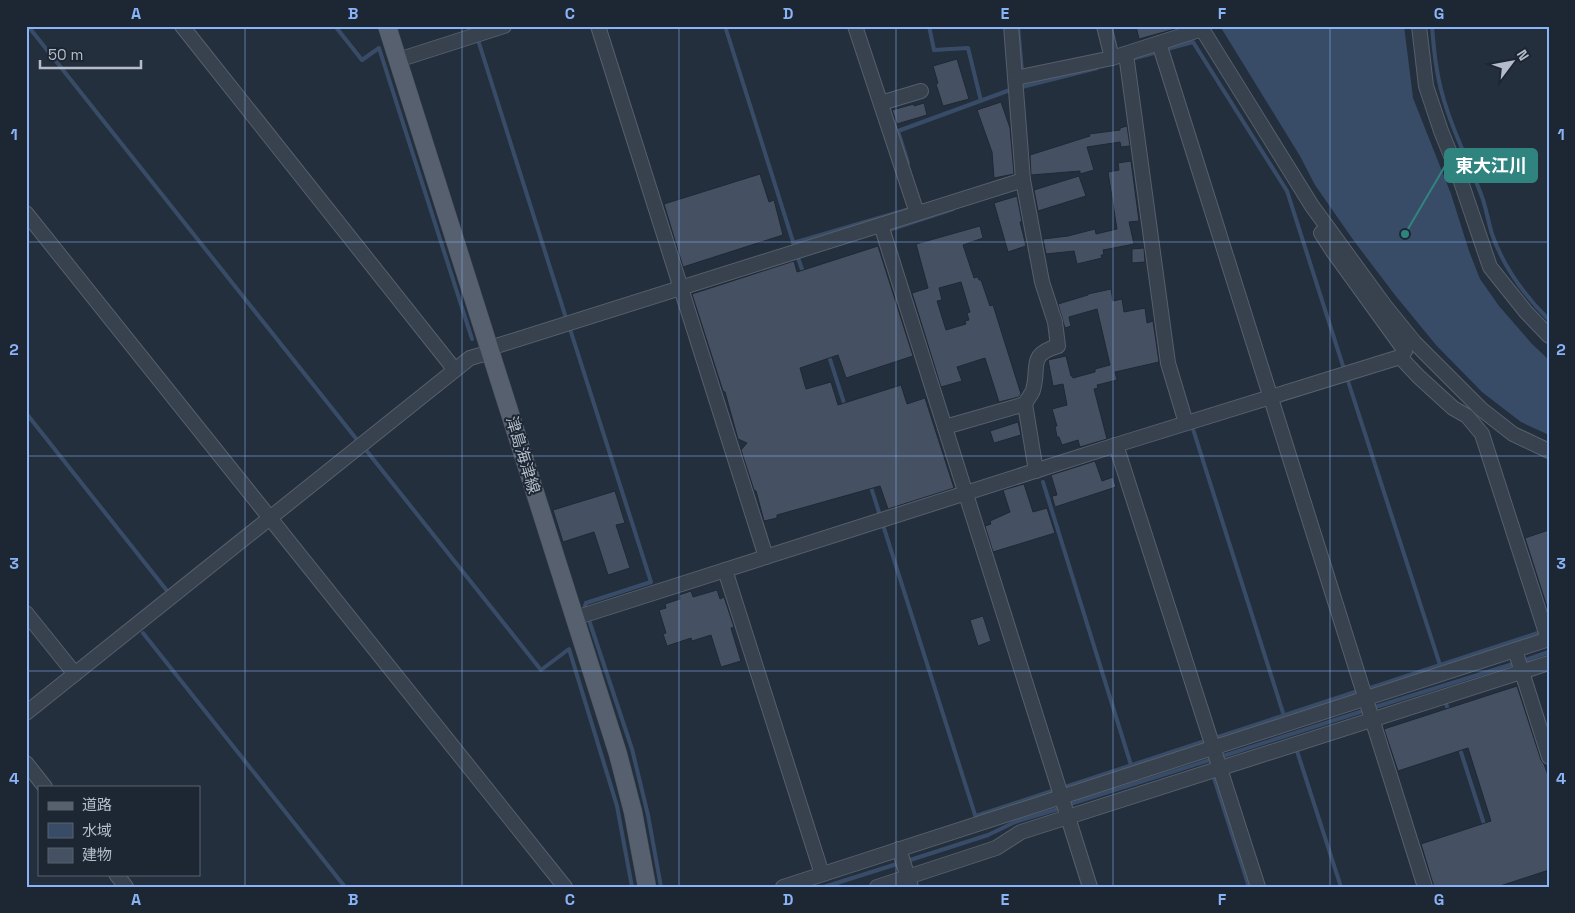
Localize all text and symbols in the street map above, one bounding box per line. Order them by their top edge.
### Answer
text: A [131,3,141,24]
text: B [348,3,358,24]
text: C [565,3,575,24]
text: D [783,3,793,24]
text: E [1001,3,1010,24]
text: F [1218,3,1227,24]
text: G [1434,3,1444,24]
scale bar [40,38,141,70]
north arrow [1488,38,1538,88]
text: 50 m [48,45,83,64]
text: N [1513,46,1533,64]
text: 1 [10,124,18,145]
text: 1 [1557,124,1565,145]
callout: 東大江川 [1445,149,1537,182]
text: 東大江川 [1455,154,1527,177]
text: 2 [9,339,19,360]
text: 2 [1556,339,1566,360]
street label: 津島海津線 [501,414,545,496]
text: 3 [9,553,19,574]
text: 3 [1556,553,1566,574]
text: 4 [9,768,19,789]
text: 4 [1556,768,1566,789]
legend [38,786,200,876]
text: 道路 [82,795,112,814]
text: 水域 [82,821,112,840]
text: 建物 [82,845,112,864]
text: A [131,889,141,910]
text: B [348,889,358,910]
text: C [565,889,575,910]
text: D [783,889,793,910]
text: E [1001,889,1010,910]
text: F [1218,889,1227,910]
text: G [1434,889,1444,910]

